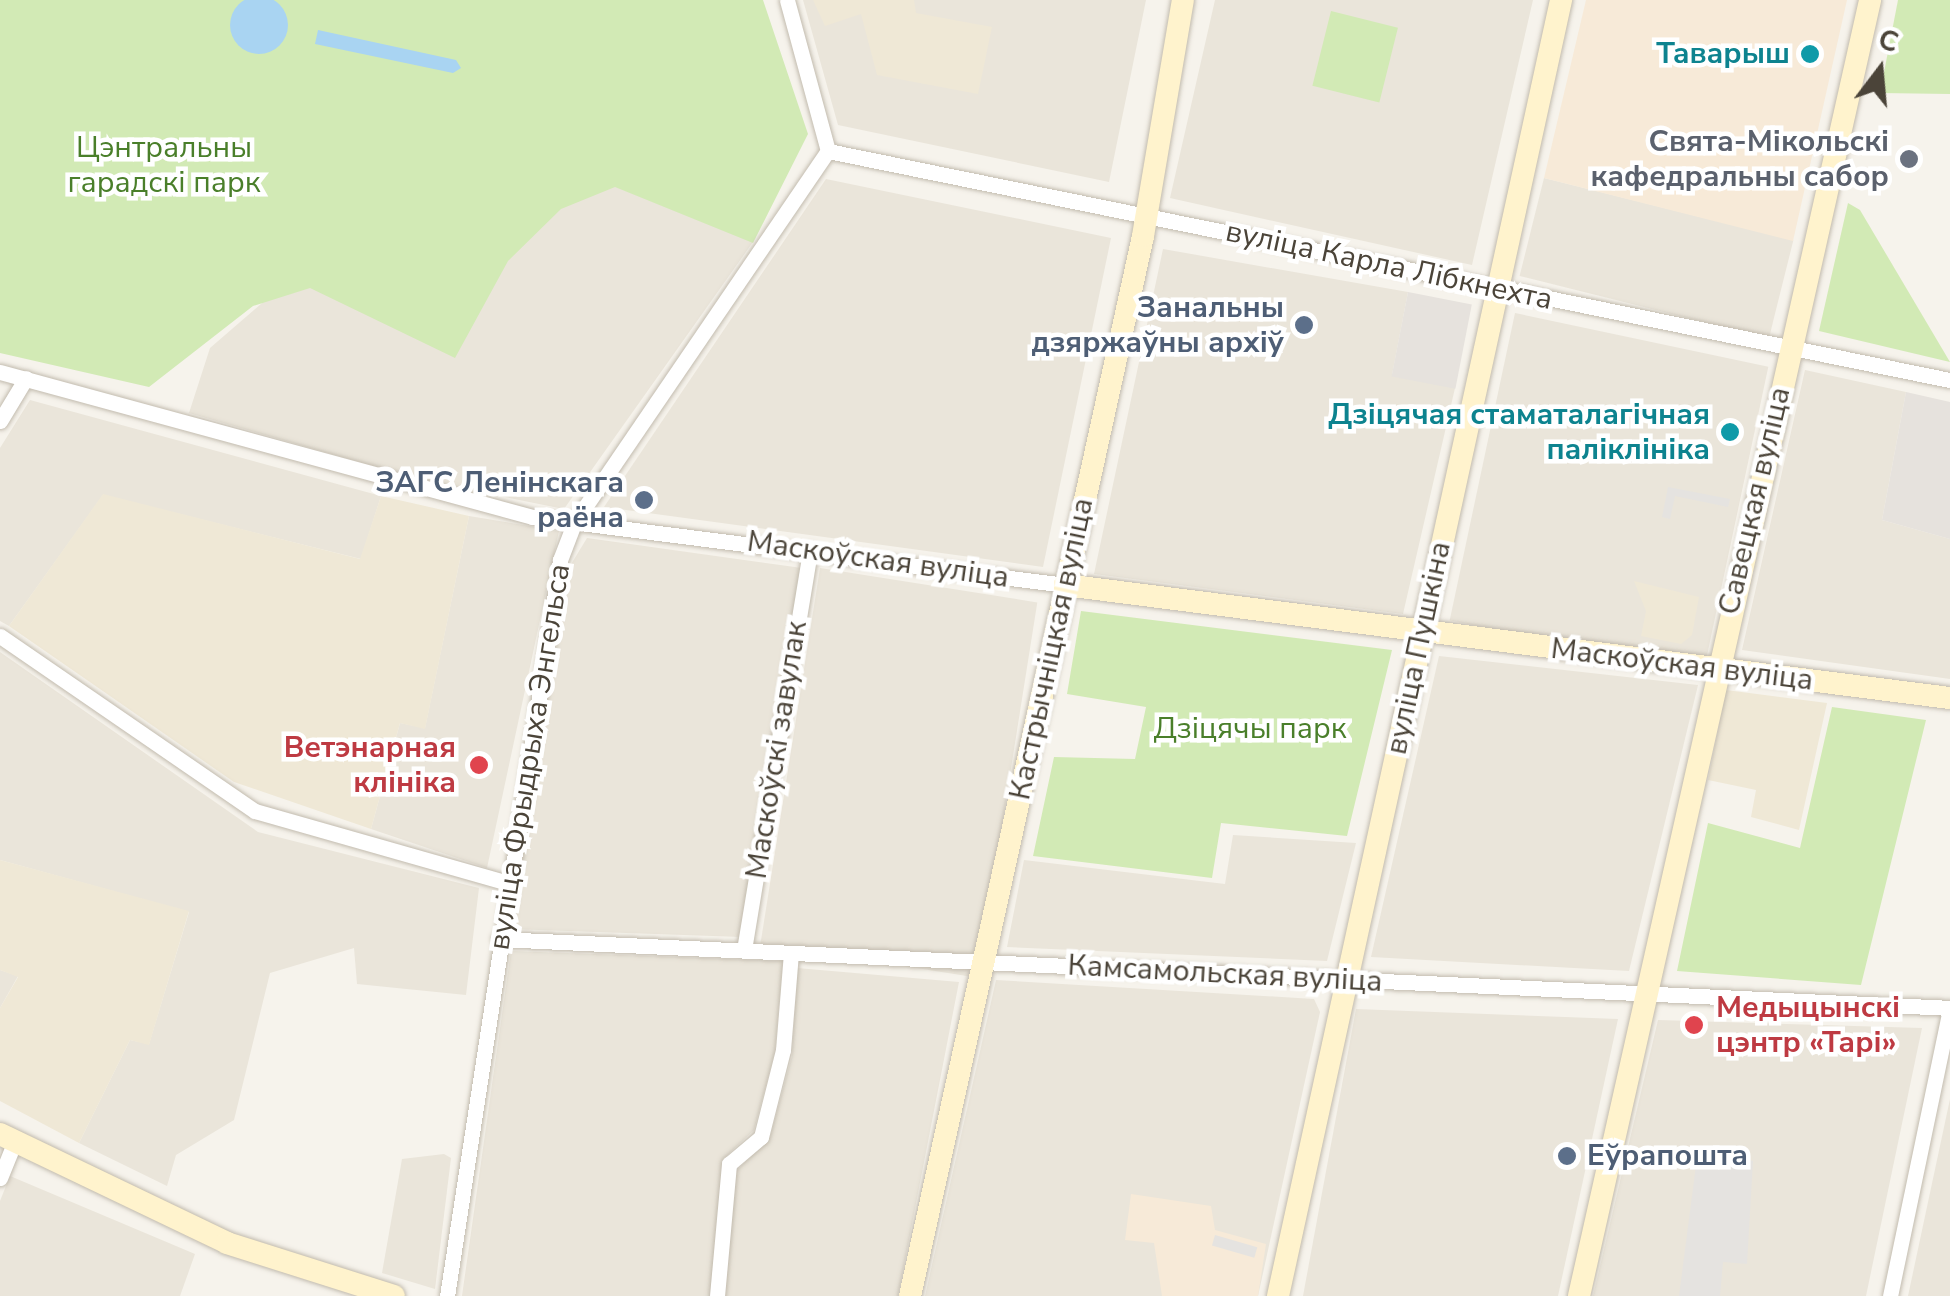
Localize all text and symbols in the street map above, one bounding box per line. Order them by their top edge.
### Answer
north arrow [1830,20,1930,120]
text: С [1874,20,1903,62]
place label: Таварыш [1656,36,1790,72]
marker: Таварыш [1799,43,1821,65]
place label: Свята-Мікольскі кафедральны сабор [1590,124,1889,194]
park label: Цэнтральны гарадскі парк [67,130,261,200]
marker: Свята-Мікольскі кафедральны сабор [1898,148,1920,170]
street label: вуліца Карла Лібкнехта [1222,214,1556,318]
place label: Занальны дзяржаўны архіў [1031,290,1284,360]
marker: Занальны дзяржаўны архіў [1293,314,1315,336]
street label: Савецкая вуліца [1711,384,1799,618]
place label: Дзіцячая стаматалагічная паліклініка [1328,397,1710,468]
marker: Дзіцячая стаматалагічная паліклініка [1719,421,1741,443]
place label: ЗАГС Ленінскага раёна [376,465,624,536]
marker: ЗАГС Ленінскага раёна [633,489,655,511]
street label: Кастрычніцкая вуліца [1002,495,1102,803]
street label: Маскоўская вуліца [745,524,1011,596]
street label: вуліца Пушкіна [1379,538,1459,758]
street label: вуліца Фрыдрыха Энгельса [482,561,578,953]
street label: Маскоўскі завулак [739,619,815,881]
street label: Маскоўская вуліца [1549,631,1815,699]
park label: Дзіцячы парк [1153,711,1347,747]
place label: Ветэнарная клініка [284,730,456,800]
marker: Ветэнарная клініка [466,752,492,778]
street label: Камсамольская вуліца [1067,948,1383,1000]
place label: Медыцынскі цэнтр «Тарі» [1716,990,1900,1060]
marker: Медыцынскі цэнтр «Тарі» [1681,1012,1707,1038]
place label: Еўрапошта [1587,1138,1748,1174]
marker: Еўрапошта [1556,1145,1578,1167]

